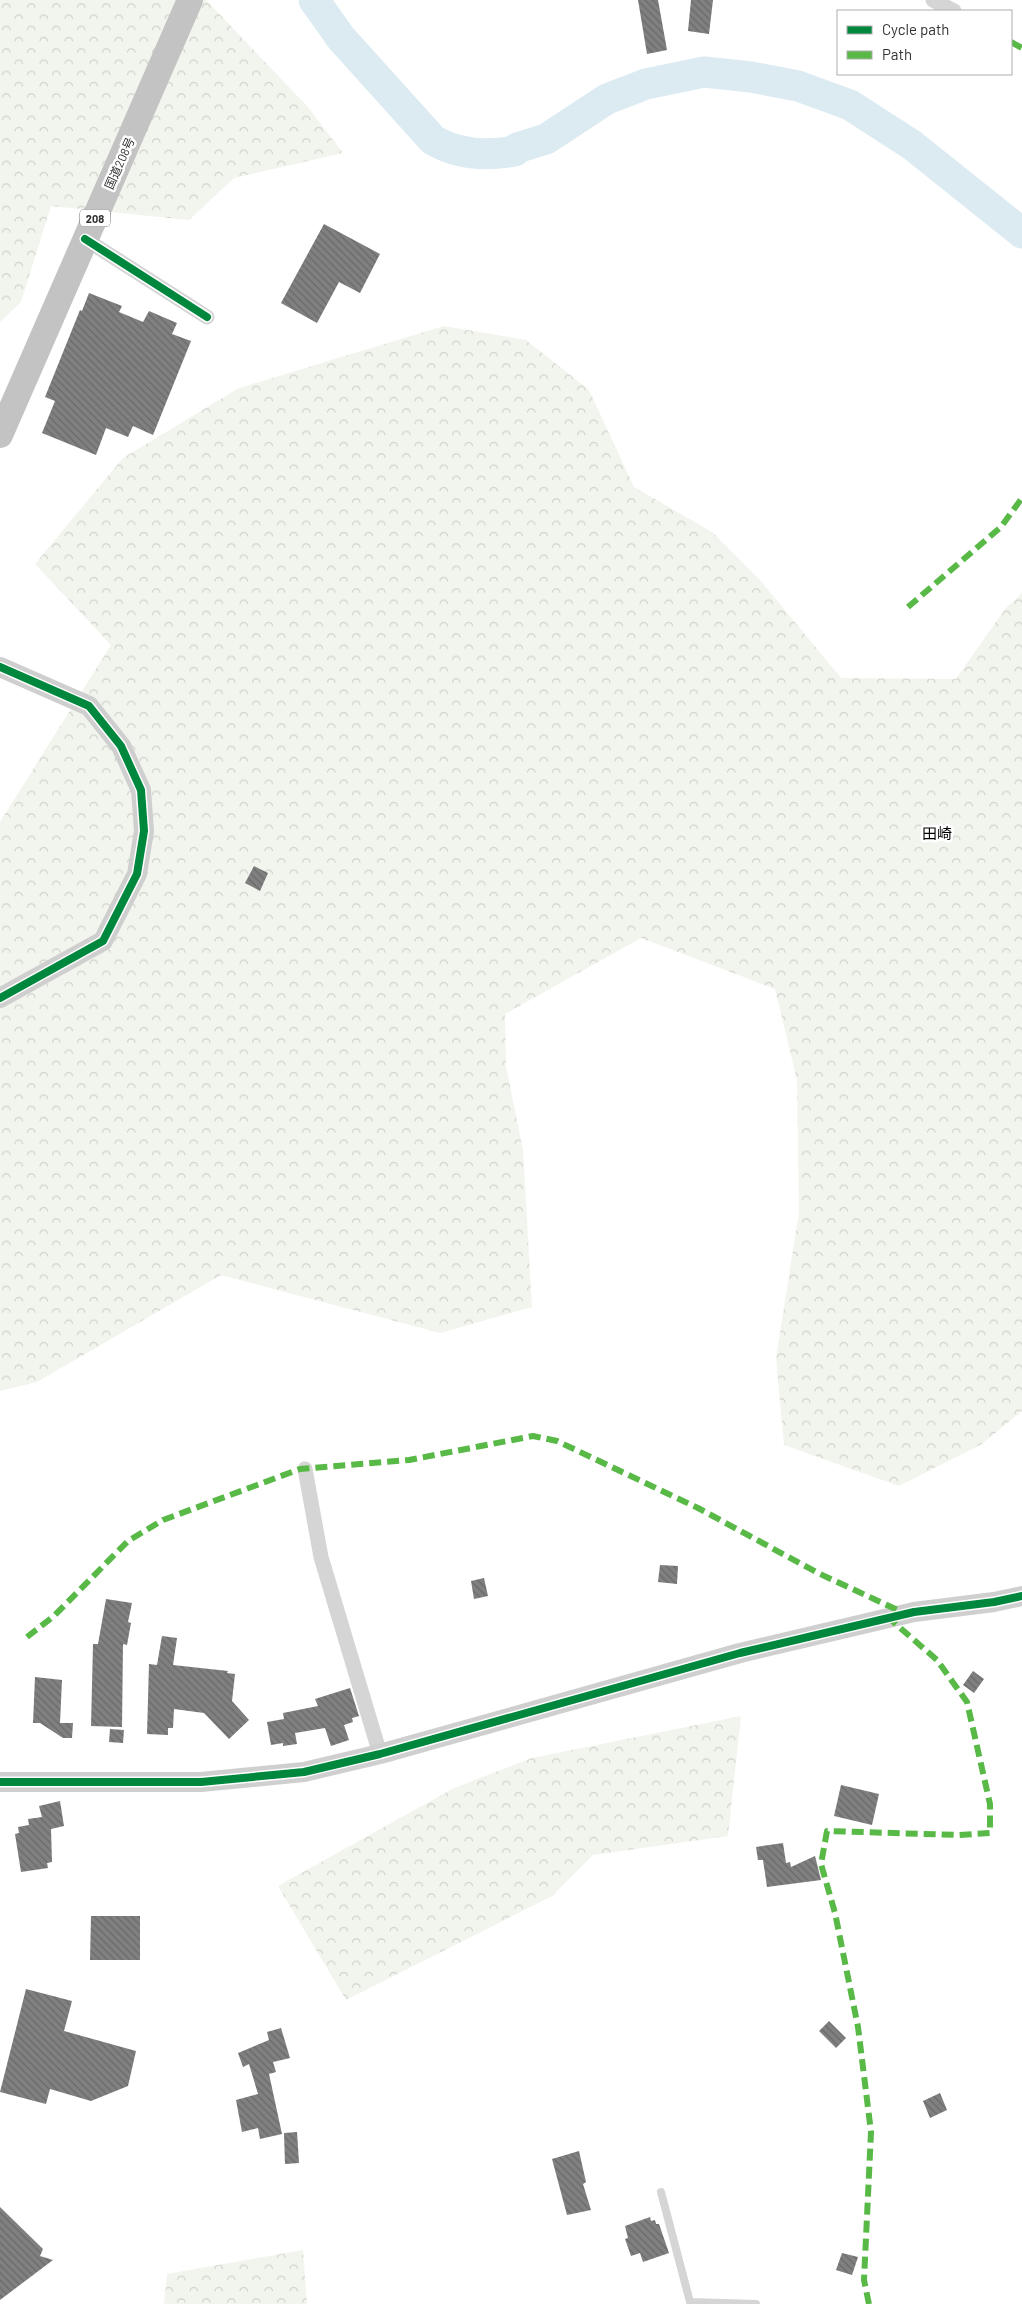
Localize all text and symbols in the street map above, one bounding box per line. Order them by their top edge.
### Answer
legend [837,10,1012,75]
text: Cycle path [882,20,949,38]
text: Path [882,45,912,63]
street label: 国道208号 [101,135,137,191]
road number: 208 [80,210,110,227]
district label: 田崎 [922,824,952,842]

